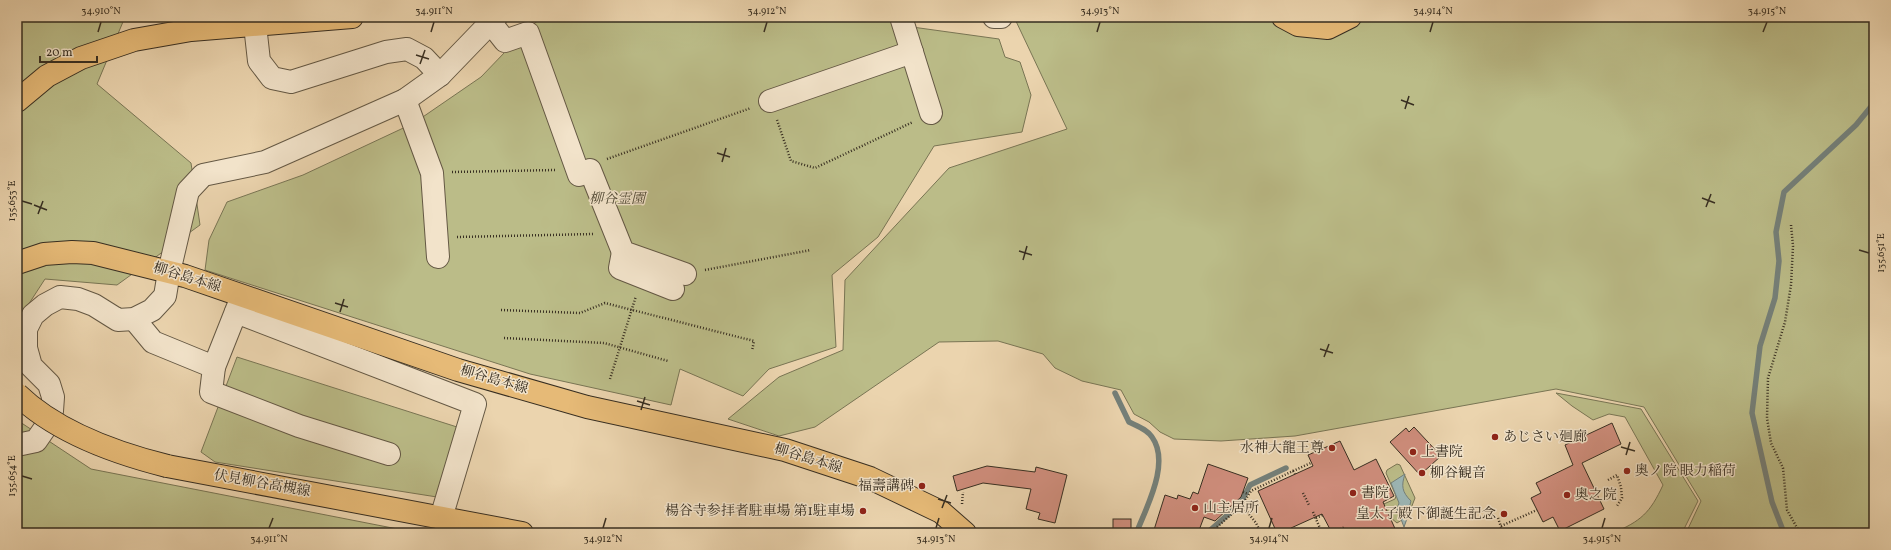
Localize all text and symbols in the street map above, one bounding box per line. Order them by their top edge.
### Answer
text: 34.910°N [81,4,121,18]
text: 34.911°N [415,4,453,18]
text: 34.912°N [748,4,787,18]
text: 34.913°N [1081,4,1120,18]
text: 34.914°N [1413,4,1453,18]
text: 34.915°N [1748,4,1787,18]
scale bar [40,38,97,64]
text: 20 m [46,45,73,61]
text: 135.653°E [5,181,19,221]
park label: 柳谷霊園 [589,190,647,209]
text: 135.651°E [1874,233,1888,273]
street label: 柳谷島本線 [151,259,223,297]
street label: 柳谷島本線 [458,361,530,399]
place label: あじさい廻廊 [1503,428,1587,447]
marker: あじさい廻廊 [1490,432,1500,442]
place label: 水神大龍王尊 [1240,439,1324,458]
street label: 柳谷島本線 [772,440,844,478]
marker: 水神大龍王尊 [1327,443,1337,453]
place label: 上書院 [1421,443,1463,462]
marker: 上書院 [1408,447,1418,457]
text: 135.654°E [5,455,19,497]
place label: 奥ノ院 眼力稲荷 [1635,462,1736,481]
place label: 柳谷観音 [1430,464,1486,483]
street label: 伏見柳谷高槻線 [212,466,312,502]
marker: 奥ノ院 眼力稲荷 [1622,466,1632,476]
marker: 柳谷観音 [1417,468,1427,478]
place label: 福壽講碑 [858,477,914,496]
marker: 福壽講碑 [917,481,927,491]
place label: 書院 [1361,484,1389,503]
place label: 奥之院 [1575,486,1617,505]
marker: 書院 [1348,488,1358,498]
marker: 奥之院 [1562,490,1572,500]
place label: 山主居所 [1203,499,1259,518]
place label: 楊谷寺参拝者駐車場 第1駐車場 [665,502,855,521]
marker: 山主居所 [1190,503,1200,513]
place label: 皇太子殿下御誕生記念 [1356,505,1496,524]
marker: 楊谷寺参拝者駐車場 第1駐車場 [858,506,868,516]
marker: 皇太子殿下御誕生記念 [1499,509,1509,519]
text: 34.911°N [250,532,288,546]
text: 34.912°N [584,532,623,546]
text: 34.913°N [917,532,956,546]
text: 34.914°N [1249,532,1289,546]
text: 34.915°N [1583,532,1622,546]

